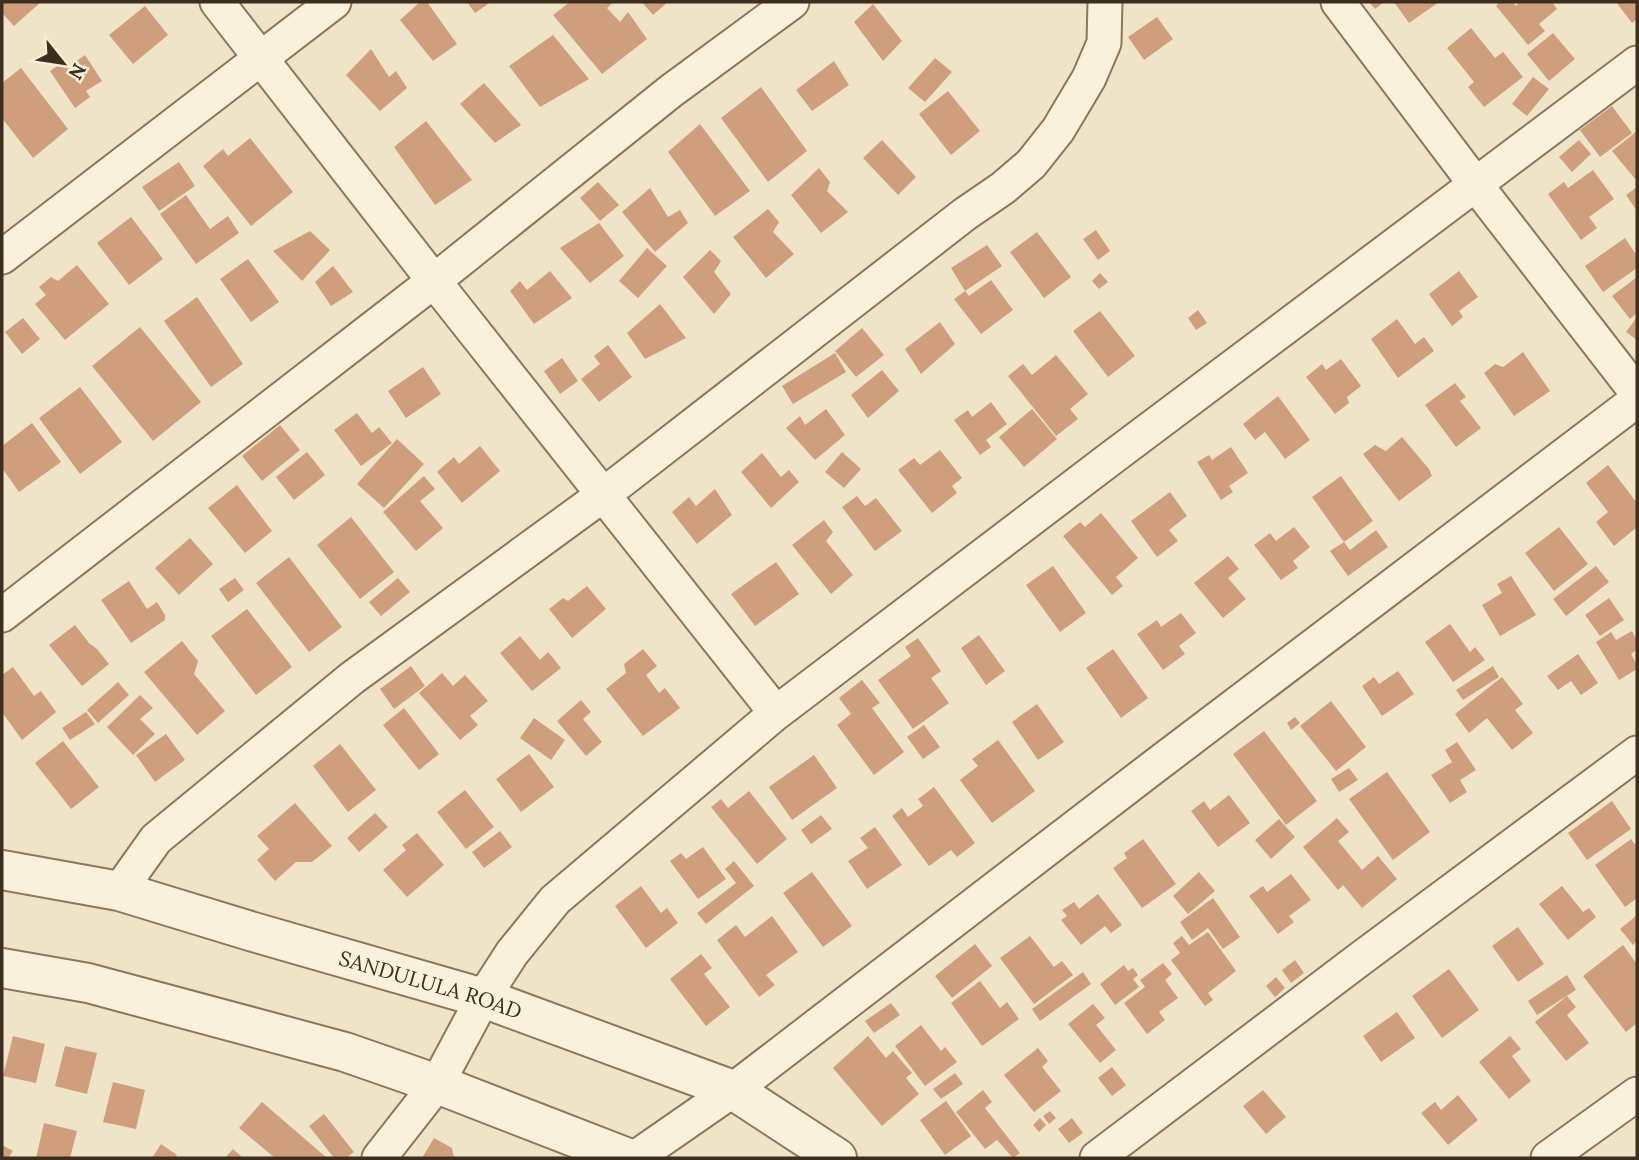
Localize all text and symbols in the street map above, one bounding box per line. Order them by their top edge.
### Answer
north arrow [28,28,98,98]
text: N [64,59,92,84]
street label: SANDULULA ROAD [336,944,526,1025]

